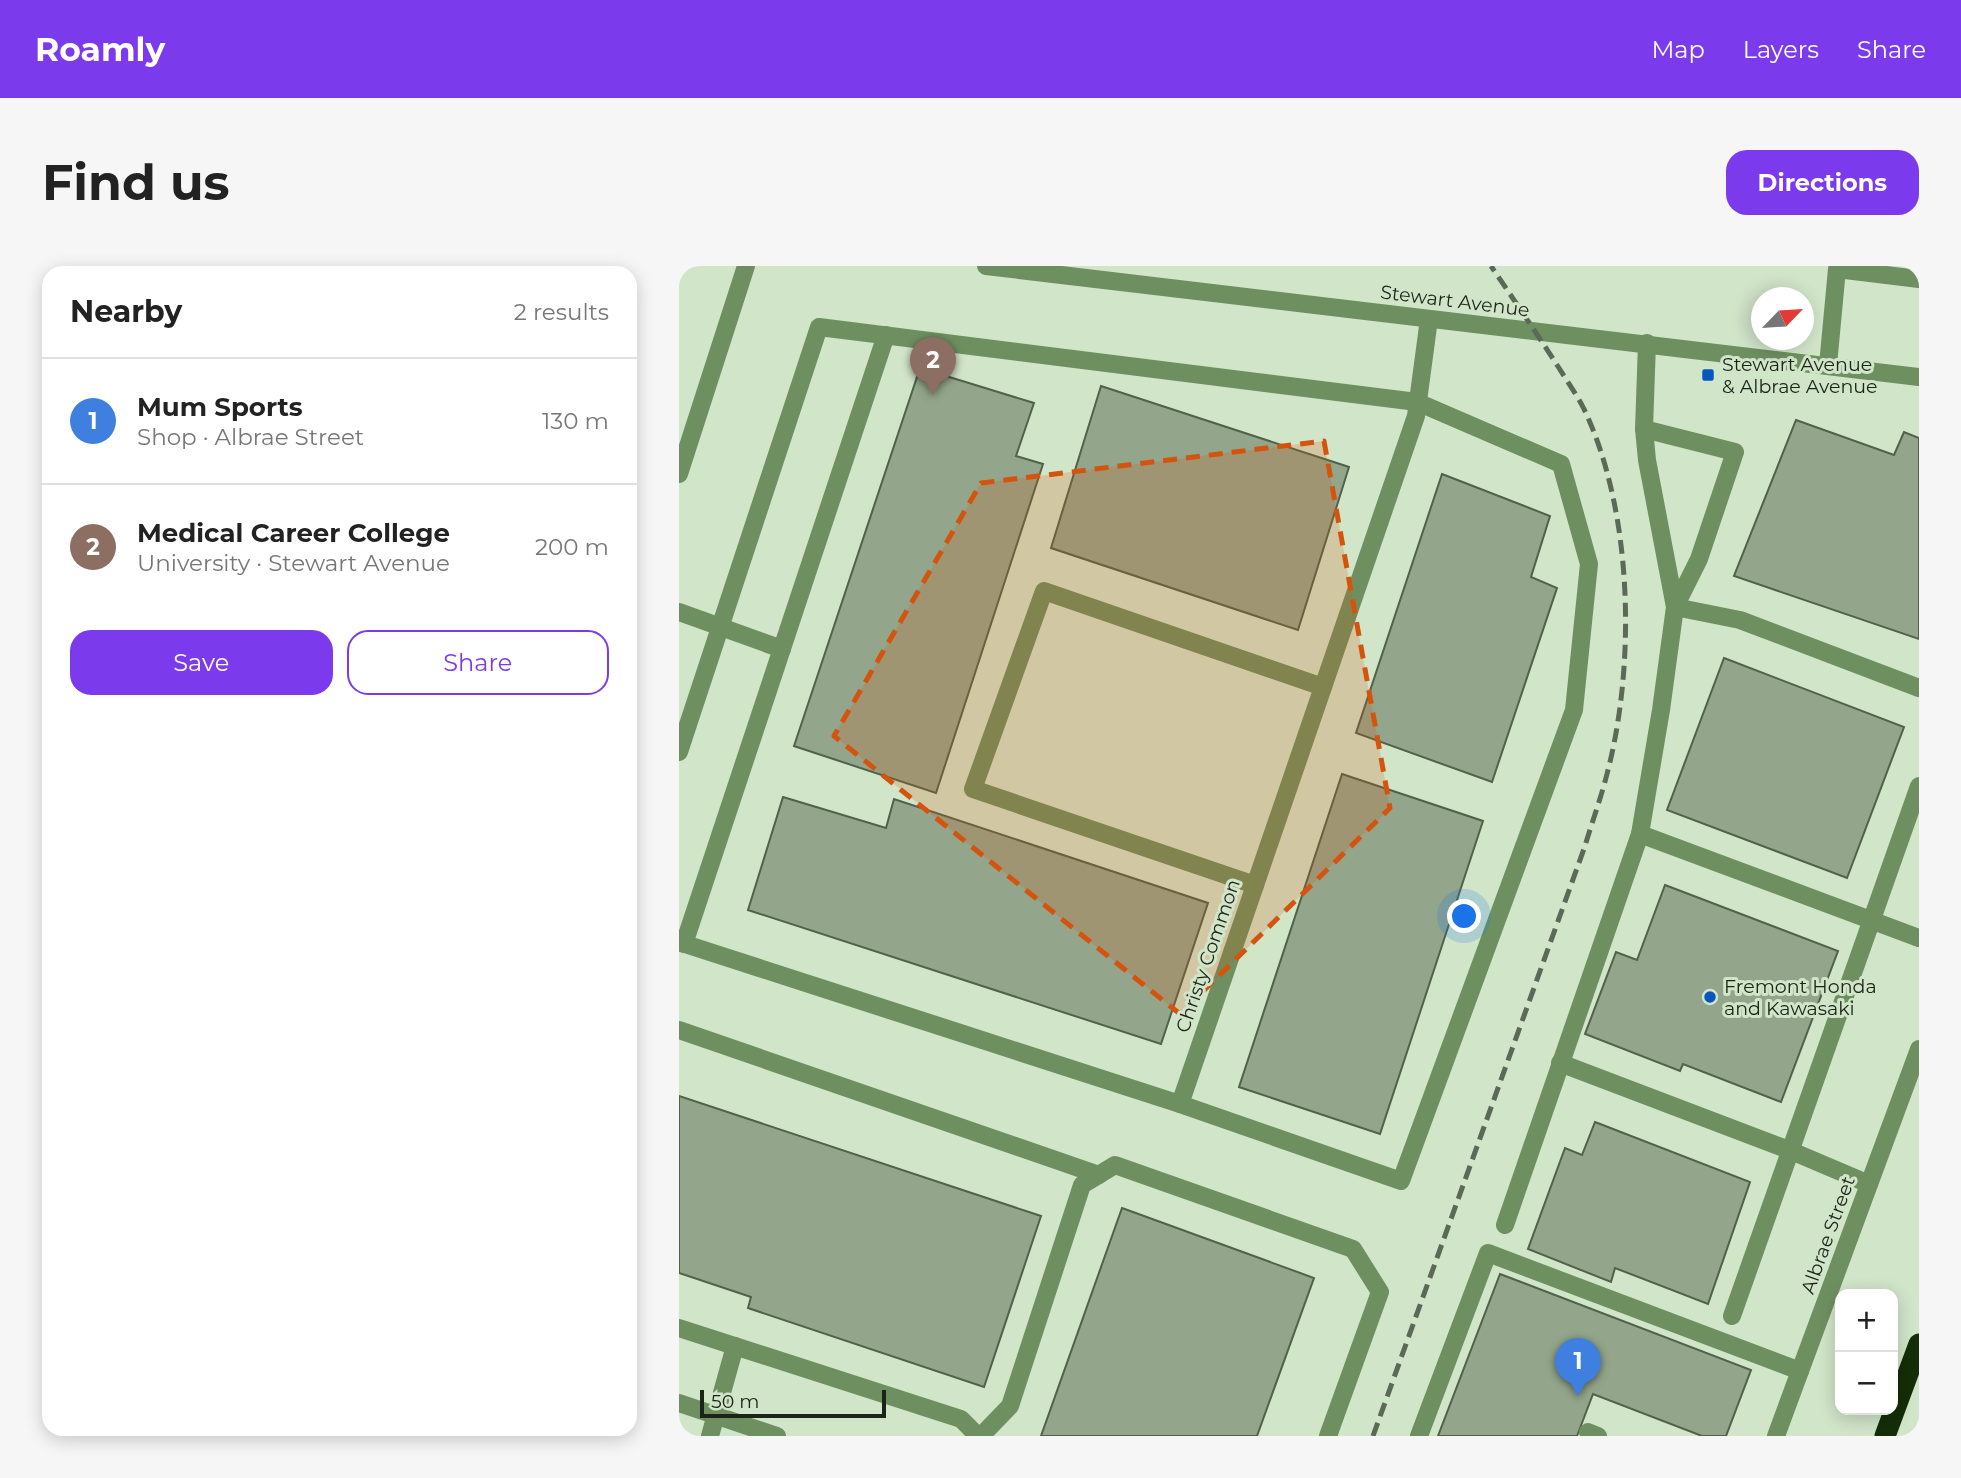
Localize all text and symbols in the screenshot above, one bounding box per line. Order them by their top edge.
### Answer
text: Roamly [35,29,165,69]
text: Map [1651,35,1705,64]
text: Layers [1743,35,1819,64]
text: Share [1857,35,1926,64]
button: Directions [1726,150,1919,215]
text: Find us [42,153,230,212]
street label: Stewart Avenue [1379,280,1531,322]
north arrow [1751,287,1814,350]
text: Nearby [70,293,182,330]
text: 2 results [514,298,609,326]
pin: 2 [910,337,956,395]
place label: Stewart Avenue & Albrae Avenue [1722,353,1878,398]
marker: Stewart Avenue & Albrae Avenue [1700,367,1716,383]
text: Mum Sports [137,391,303,423]
text: 1 [88,407,98,435]
text: 130 m [542,407,609,435]
text: Shop · Albrae Street [137,423,364,451]
text: Medical Career College [137,517,450,549]
text: 2 [86,533,100,561]
text: 200 m [535,533,609,561]
text: University · Stewart Avenue [137,549,450,577]
button: Save [70,630,333,695]
button: Share [347,630,609,695]
street label: Christy Common [1171,876,1245,1036]
your location [1447,899,1481,933]
place label: Fremont Honda and Kawasaki [1724,975,1877,1020]
marker: Fremont Honda and Kawasaki [1702,989,1718,1005]
street label: Albrae Street [1796,1173,1860,1297]
map controls [1835,1289,1898,1415]
button: + [1835,1289,1898,1352]
pin: 1 [1555,1338,1601,1396]
button: − [1835,1352,1898,1415]
scale bar [700,1387,885,1419]
text: 50 m [711,1390,759,1413]

